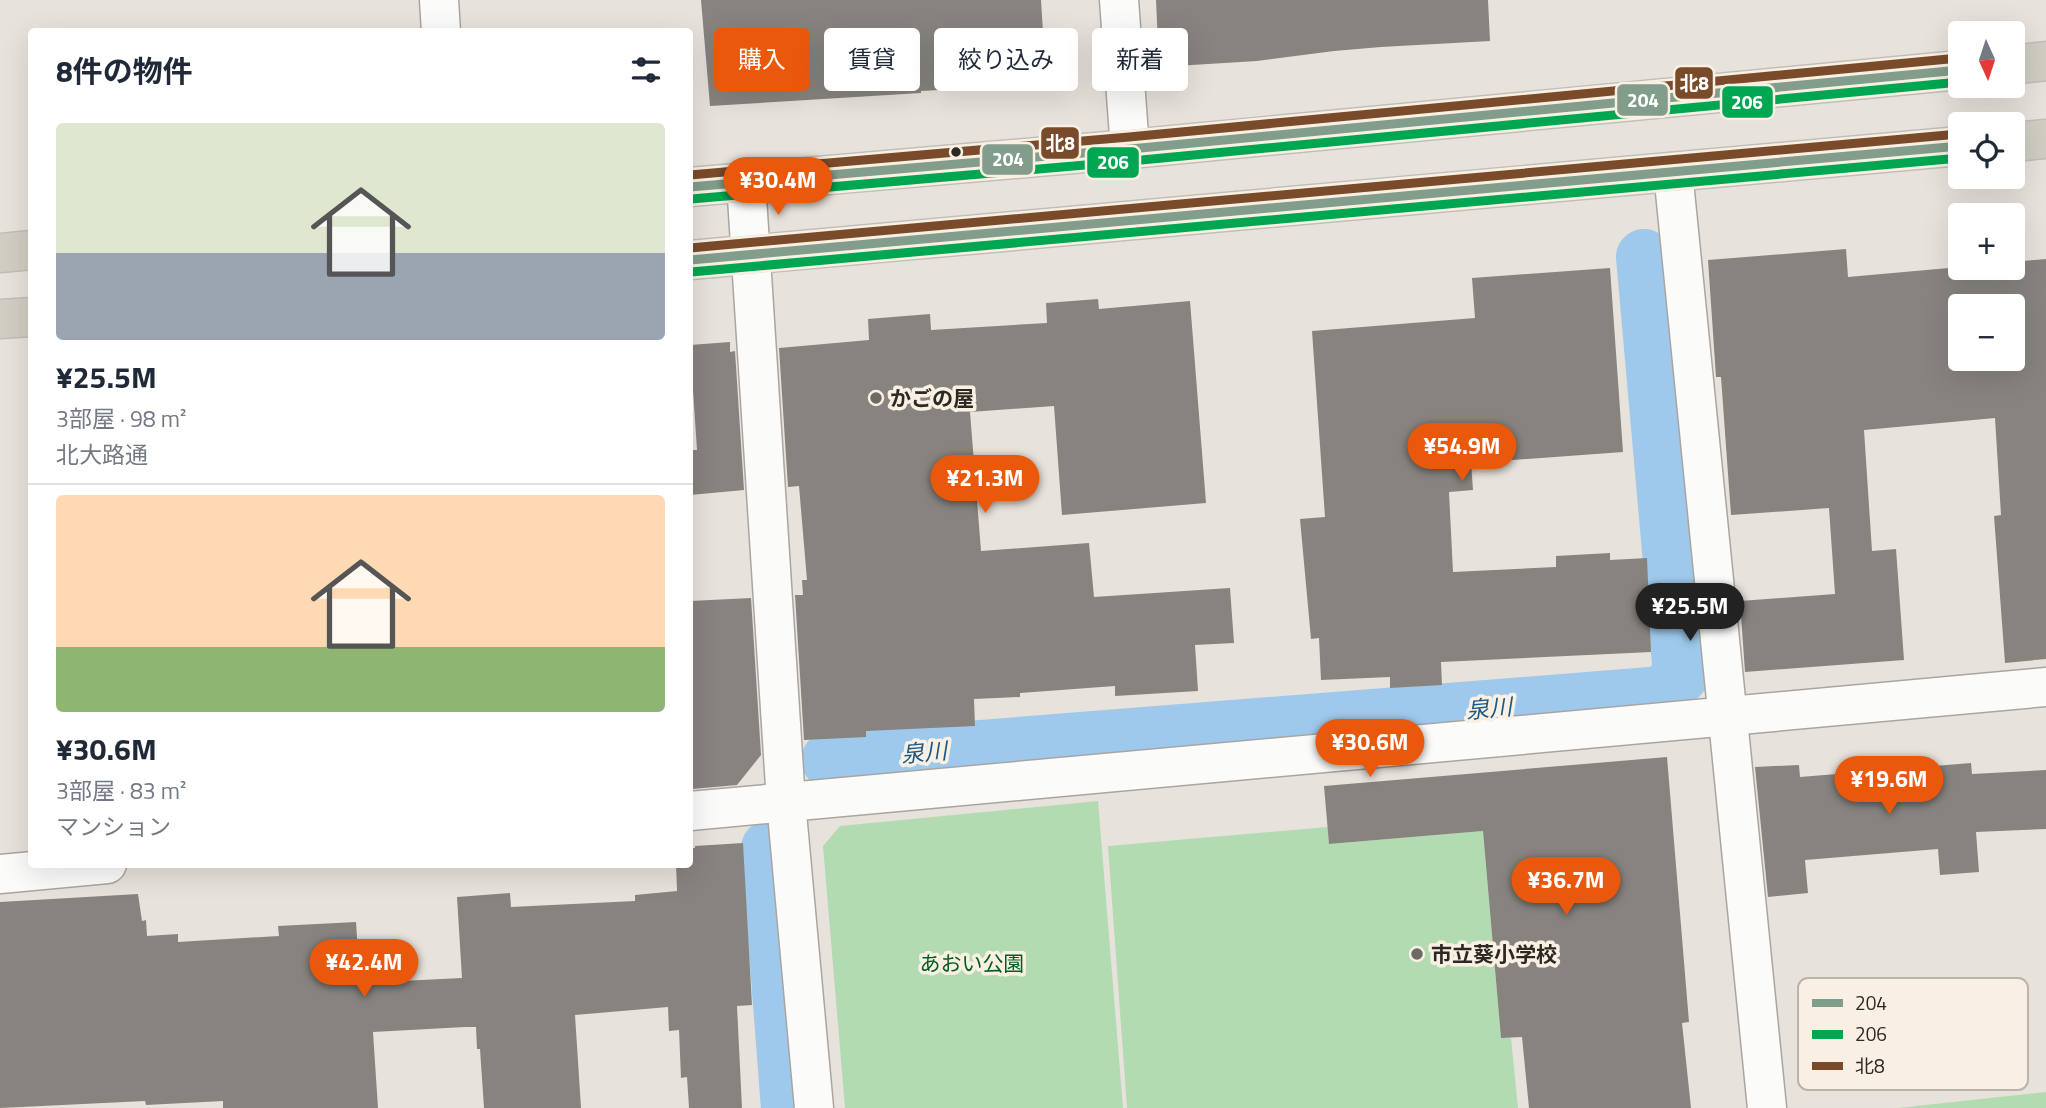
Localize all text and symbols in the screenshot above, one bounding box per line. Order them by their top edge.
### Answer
north arrow [1948,21,2025,98]
map controls [1948,21,2025,371]
chip: 購入 [714,28,810,91]
chip: 賃貸 [824,28,920,91]
chip: 絞り込み [934,28,1078,91]
chip: 新着 [1092,28,1188,91]
text: 8件の物件 [56,48,193,94]
icon: filters [627,51,665,89]
line badge: 北8 [1674,66,1714,100]
text: 北8 [1679,68,1709,97]
line badge: 204 [1616,83,1669,117]
text: 204 [1627,85,1659,114]
line badge: 206 [1721,85,1774,119]
text: 206 [1731,87,1763,116]
button: locate [1948,112,2025,189]
line badge: 北8 [1040,126,1080,160]
text: 北8 [1045,128,1075,157]
line badge: 204 [981,143,1034,176]
text: 204 [992,144,1024,173]
unlabelled marker [949,145,963,159]
line badge: 206 [1086,146,1140,179]
text: 206 [1097,147,1129,176]
pin: ¥30.4M [721,158,835,217]
text: ¥30.4M [739,162,817,197]
icon: home [298,169,424,295]
button: + [1948,203,2025,280]
button: − [1948,294,2025,371]
text: ¥25.5M [56,354,157,400]
place label: かごの屋 [890,382,974,414]
marker: かごの屋 [868,390,884,406]
text: 3部屋 · 98 m² [56,401,186,436]
pin: ¥54.9M [1405,424,1519,483]
text: ¥54.9M [1423,428,1501,463]
text: 北大路通 [56,437,148,472]
pin: ¥21.3M [928,456,1042,515]
text: ¥21.3M [946,460,1024,495]
icon: home [298,541,424,667]
pin: ¥25.5M [1633,584,1747,643]
text: ¥25.5M [1651,588,1729,623]
water label: 泉川 [1465,688,1516,727]
pin: ¥30.6M [1313,720,1427,779]
text: ¥30.6M [1331,724,1409,759]
text: ¥30.6M [56,726,157,772]
water label: 泉川 [900,732,951,771]
pin: ¥19.6M [1832,756,1946,816]
text: ¥19.6M [1850,761,1928,796]
text: 3部屋 · 83 m² [56,773,186,808]
text: マンション [56,809,171,844]
pin: ¥36.7M [1509,858,1623,917]
text: ¥36.7M [1527,862,1605,897]
place label: 市立葵小学校 [1431,938,1557,970]
pin: ¥42.4M [307,940,421,999]
text: ¥42.4M [325,944,403,979]
marker: 市立葵小学校 [1409,946,1425,962]
park label: あおい公園 [920,947,1025,979]
legend [1798,978,2028,1090]
text: 204 [1855,988,1887,1017]
text: 206 [1855,1019,1887,1048]
text: 北8 [1855,1051,1885,1080]

